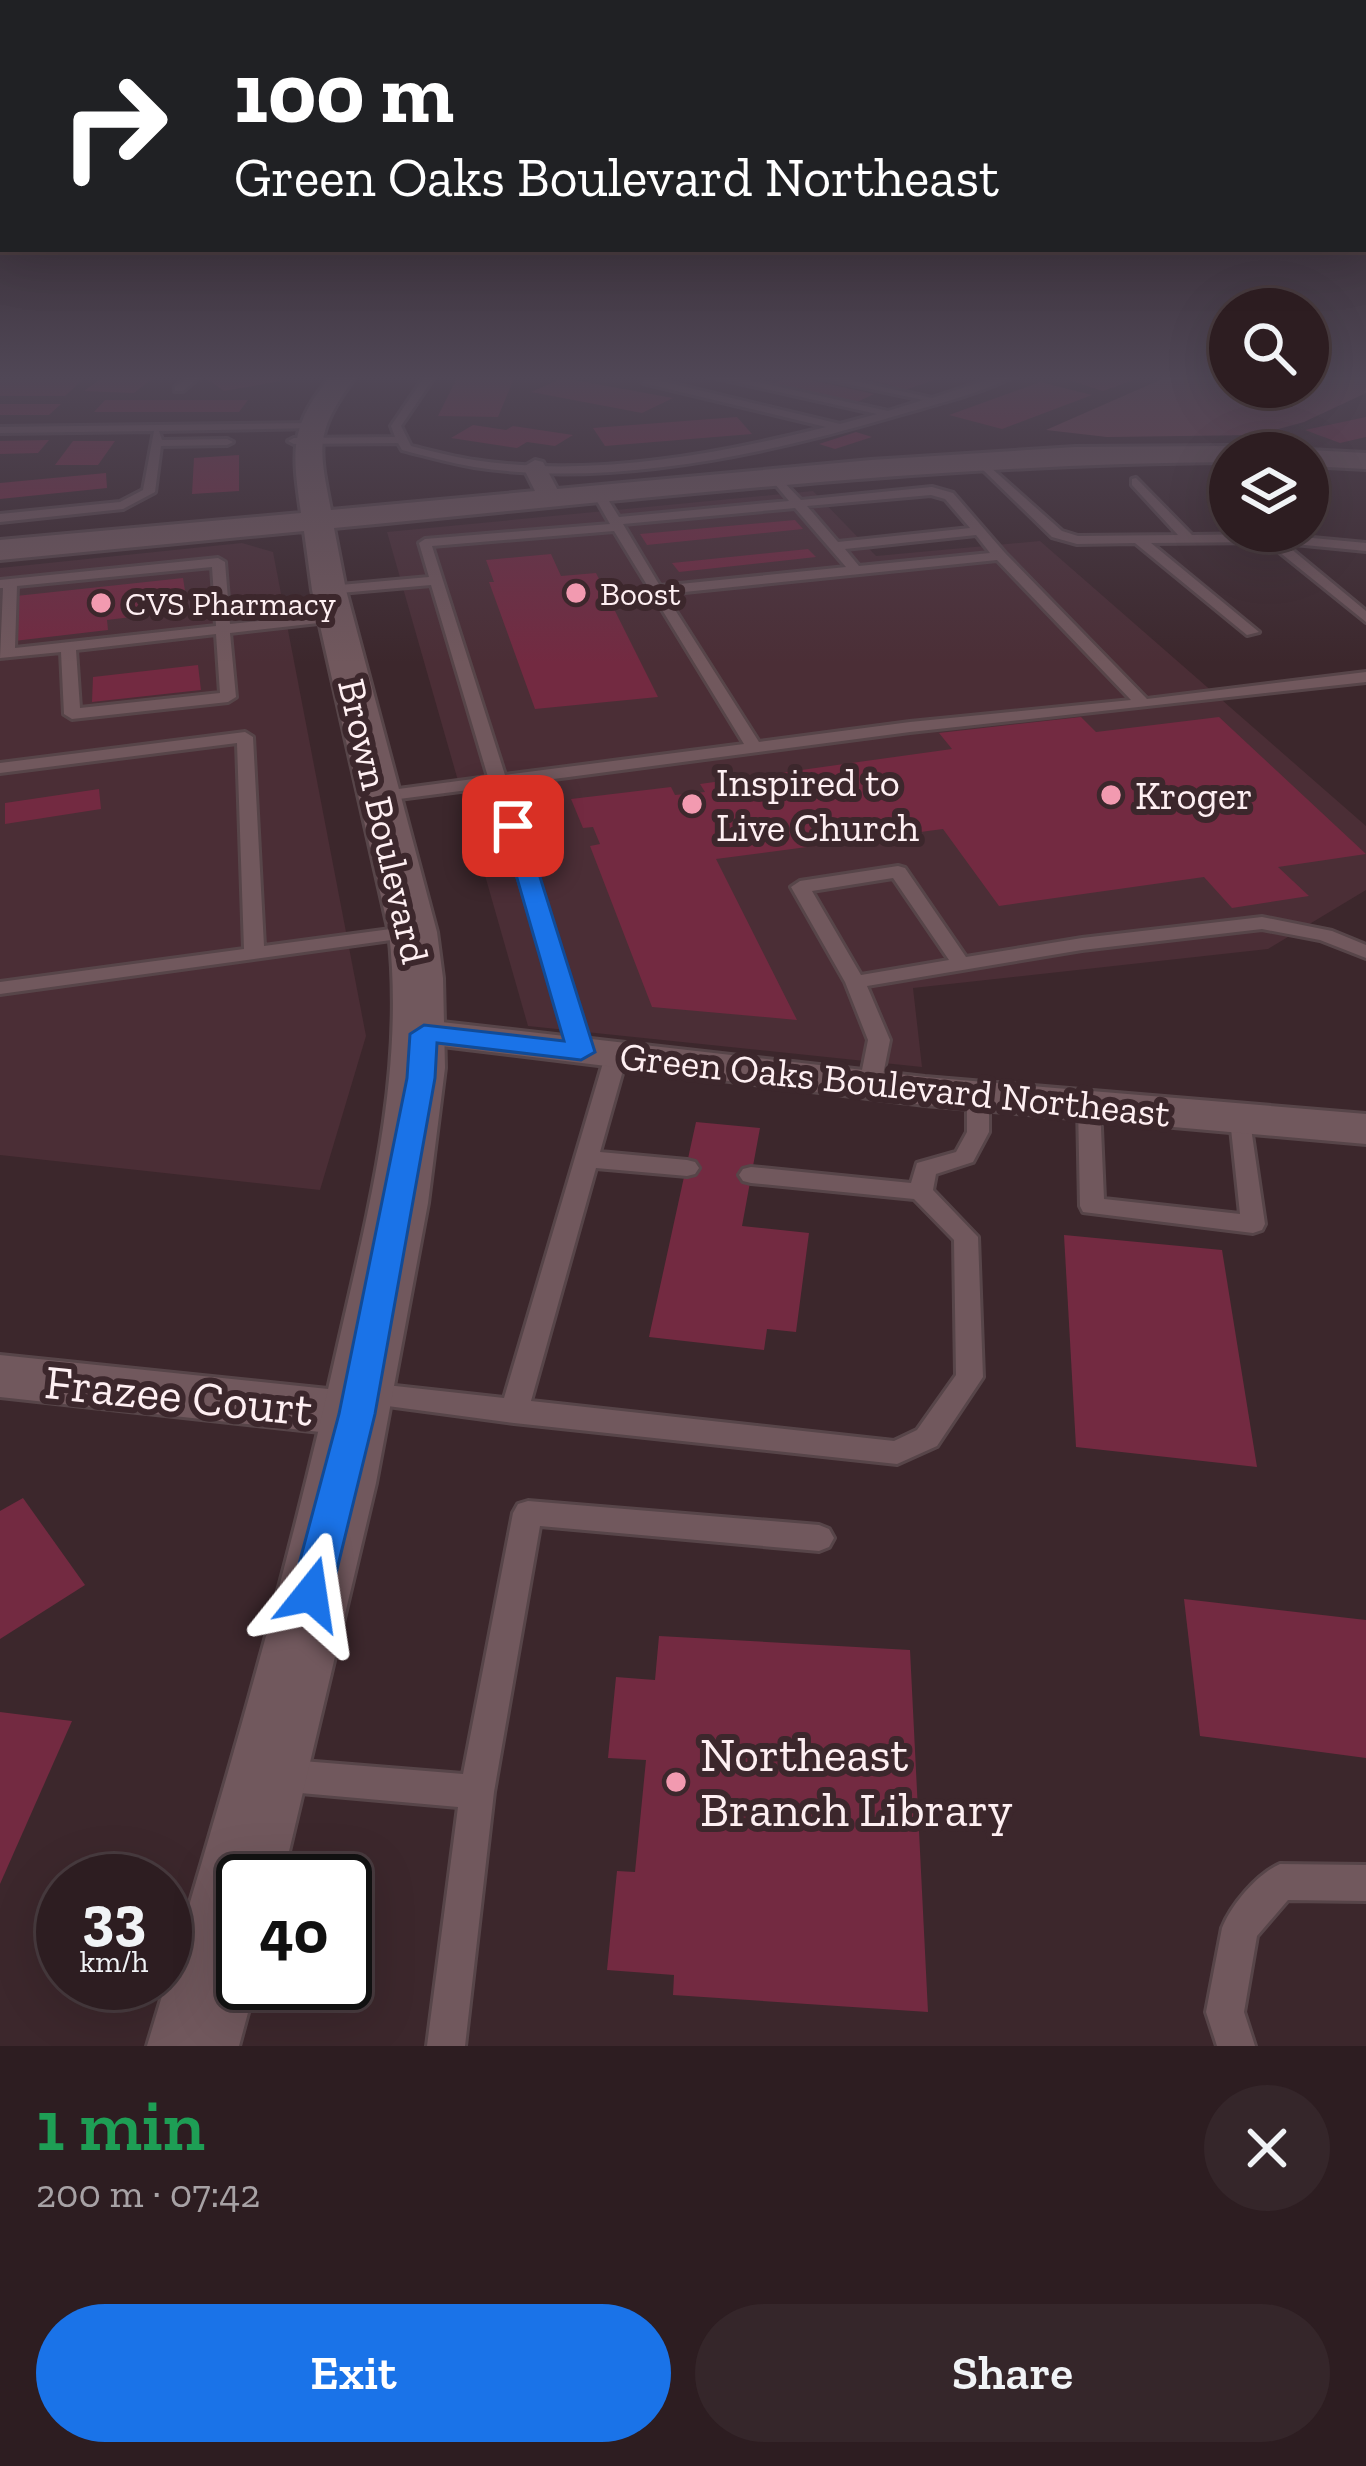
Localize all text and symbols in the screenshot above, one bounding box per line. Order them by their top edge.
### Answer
text: 100 m [234,43,454,144]
icon: right [36,48,192,204]
text: Green Oaks Boulevard Northeast [234,145,999,210]
map controls [1209,288,1329,552]
button: search [1209,288,1329,408]
button: layers [1209,432,1329,552]
place label: Boost [600,574,681,613]
marker: Boost [563,580,589,606]
place label: CVS Pharmacy [125,584,336,623]
marker: CVS Pharmacy [88,590,114,616]
street label: Brown Boulevard [328,674,439,968]
place label: Inspired to Live Church [716,759,919,851]
place label: Kroger [1135,772,1253,819]
pin [462,775,564,877]
marker: Kroger [1098,782,1124,808]
marker: Inspired to Live Church [679,791,705,817]
icon: arrive [480,793,546,859]
street label: Green Oaks Boulevard Northeast [618,1032,1173,1137]
street label: Frazee Court [42,1353,316,1438]
position arrow [248,1531,374,1657]
place label: Northeast Branch Library [700,1726,1013,1838]
marker: Northeast Branch Library [663,1769,689,1795]
speed limit sign: 40 [216,1854,372,2010]
text: 33 [82,1881,146,1953]
text: km/h [80,1944,148,1980]
text: 1 min [36,2082,205,2168]
button: close [1204,2085,1330,2211]
text: 200 m · 07:42 [36,2170,260,2217]
button: Exit [36,2304,671,2442]
button: Share [695,2304,1330,2442]

